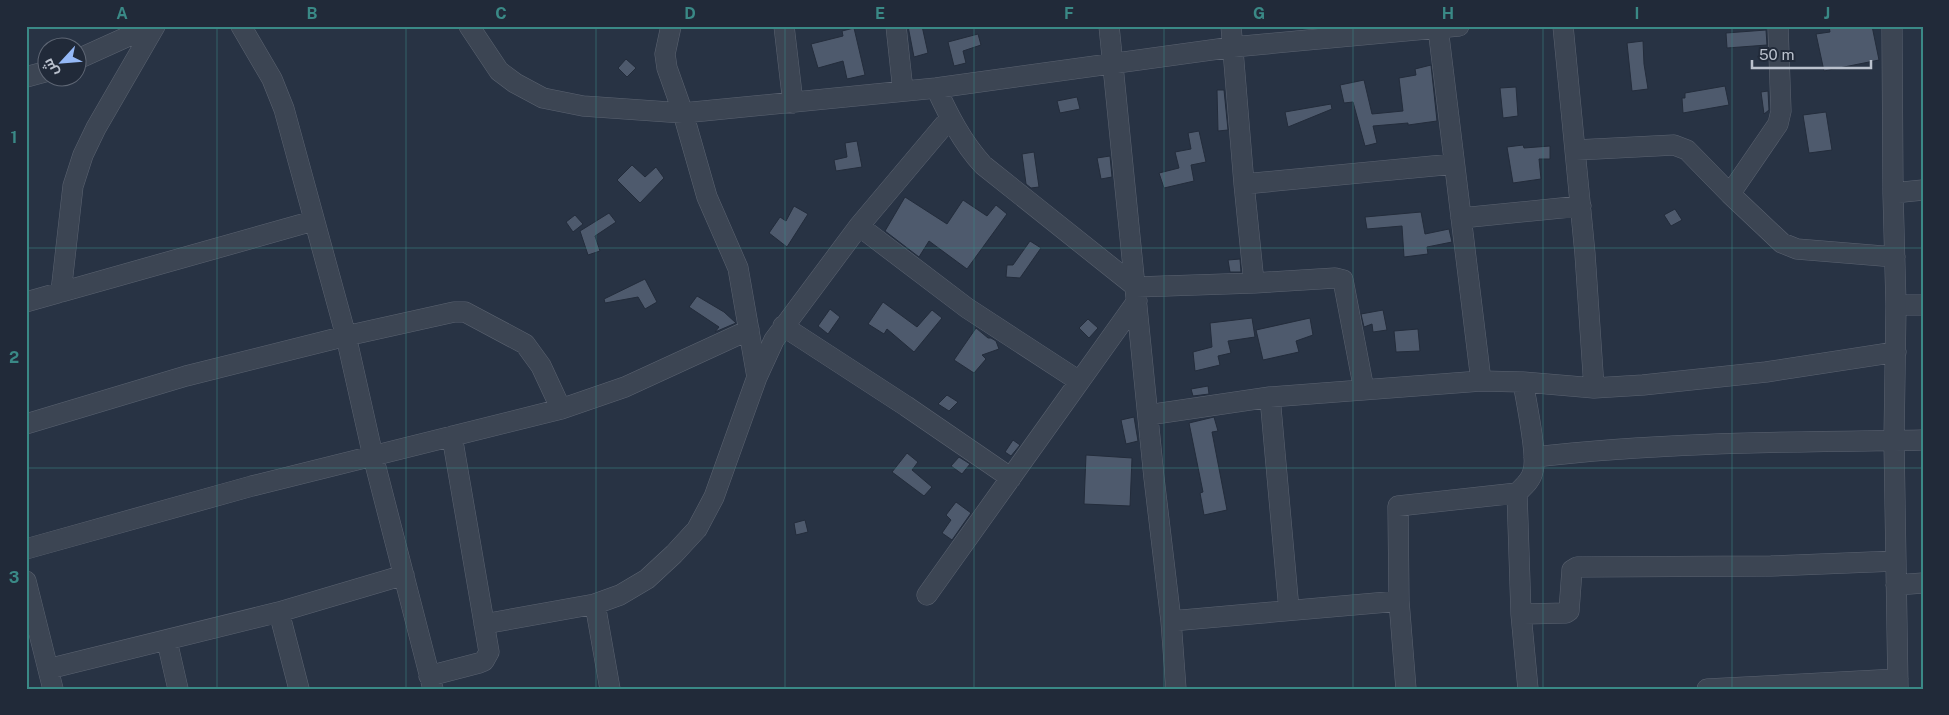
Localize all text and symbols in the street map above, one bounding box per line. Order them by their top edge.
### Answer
text: A [116,4,128,23]
text: B [307,4,318,23]
text: C [495,4,507,23]
text: D [684,4,696,23]
text: E [875,4,885,23]
text: F [1064,4,1074,23]
text: G [1253,4,1265,23]
text: H [1442,4,1454,23]
text: I [1635,4,1639,23]
text: J [1824,4,1830,23]
north arrow [38,38,88,88]
scale bar [1752,38,1870,70]
text: 50 m [1759,46,1794,63]
text: ش [39,56,62,79]
text: 1 [11,128,17,147]
text: 2 [9,348,19,367]
text: 3 [9,568,19,587]

